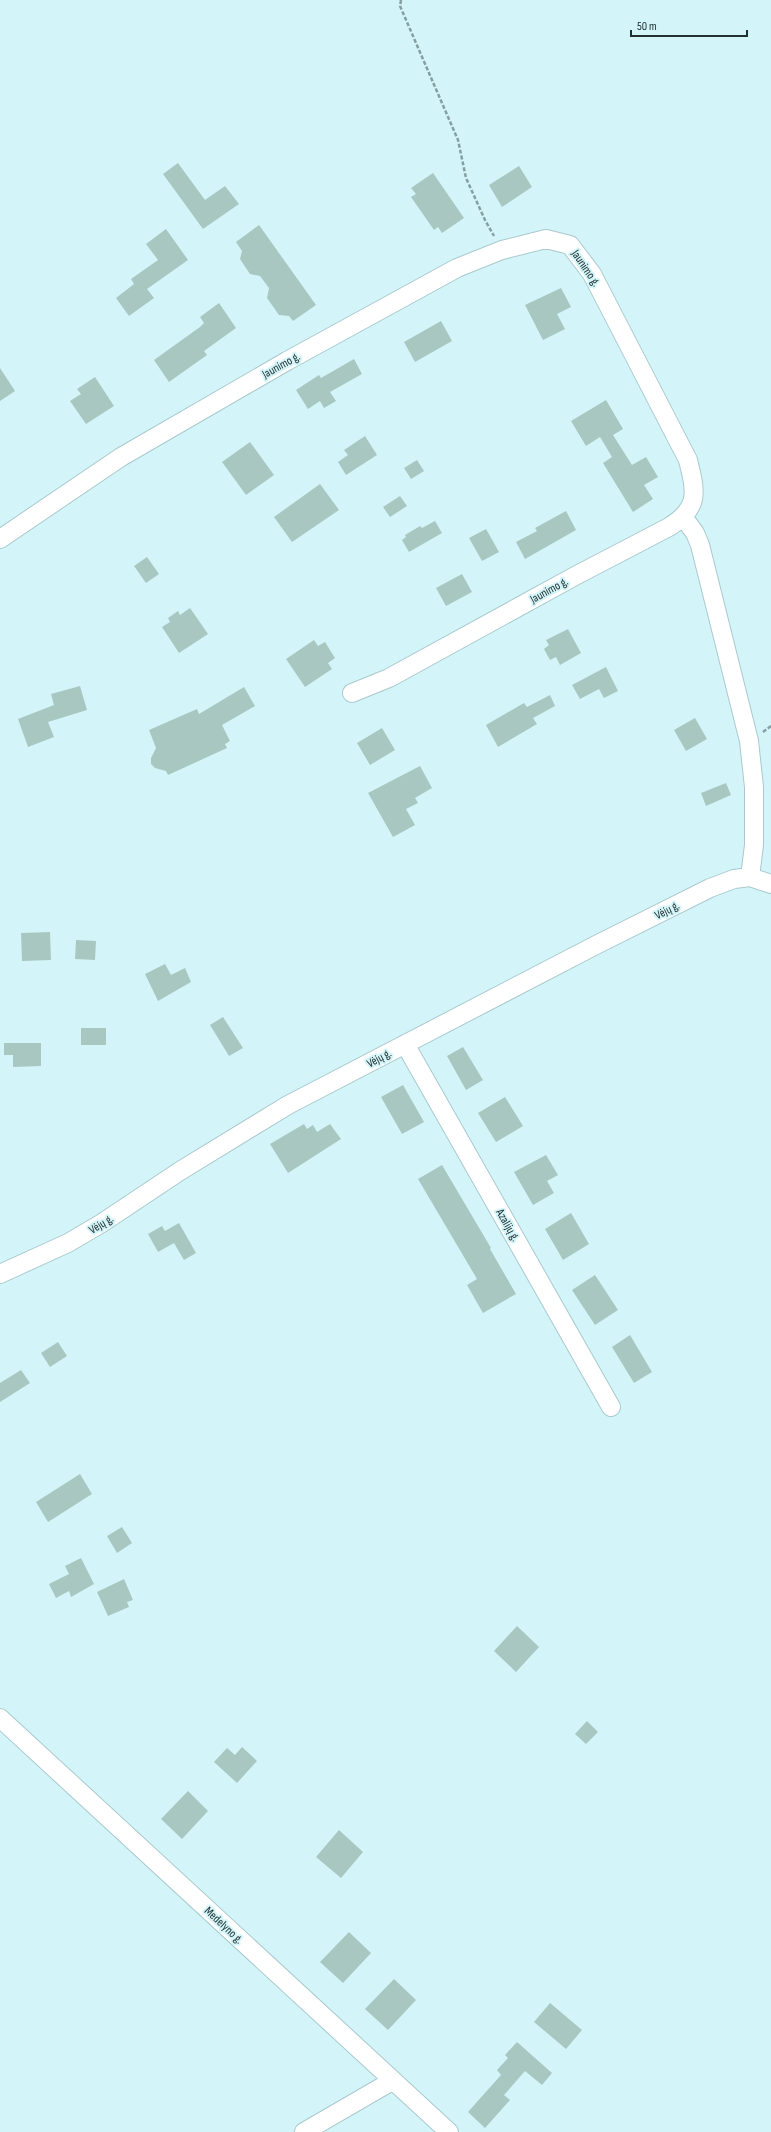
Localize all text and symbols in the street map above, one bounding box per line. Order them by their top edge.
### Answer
scale bar [631,12,747,38]
text: 50 m [637,19,657,34]
street label: Jaunimo g. [567,246,603,290]
street label: Jaunimo g. [259,349,303,382]
street label: Jaunimo g. [527,574,571,607]
street label: Vėjų g. [652,898,682,923]
street label: Vėjų g. [364,1046,394,1071]
street label: Azalijų g. [492,1205,523,1244]
street label: Vėjų g. [86,1211,116,1238]
street label: Medelyno g. [201,1904,246,1947]

